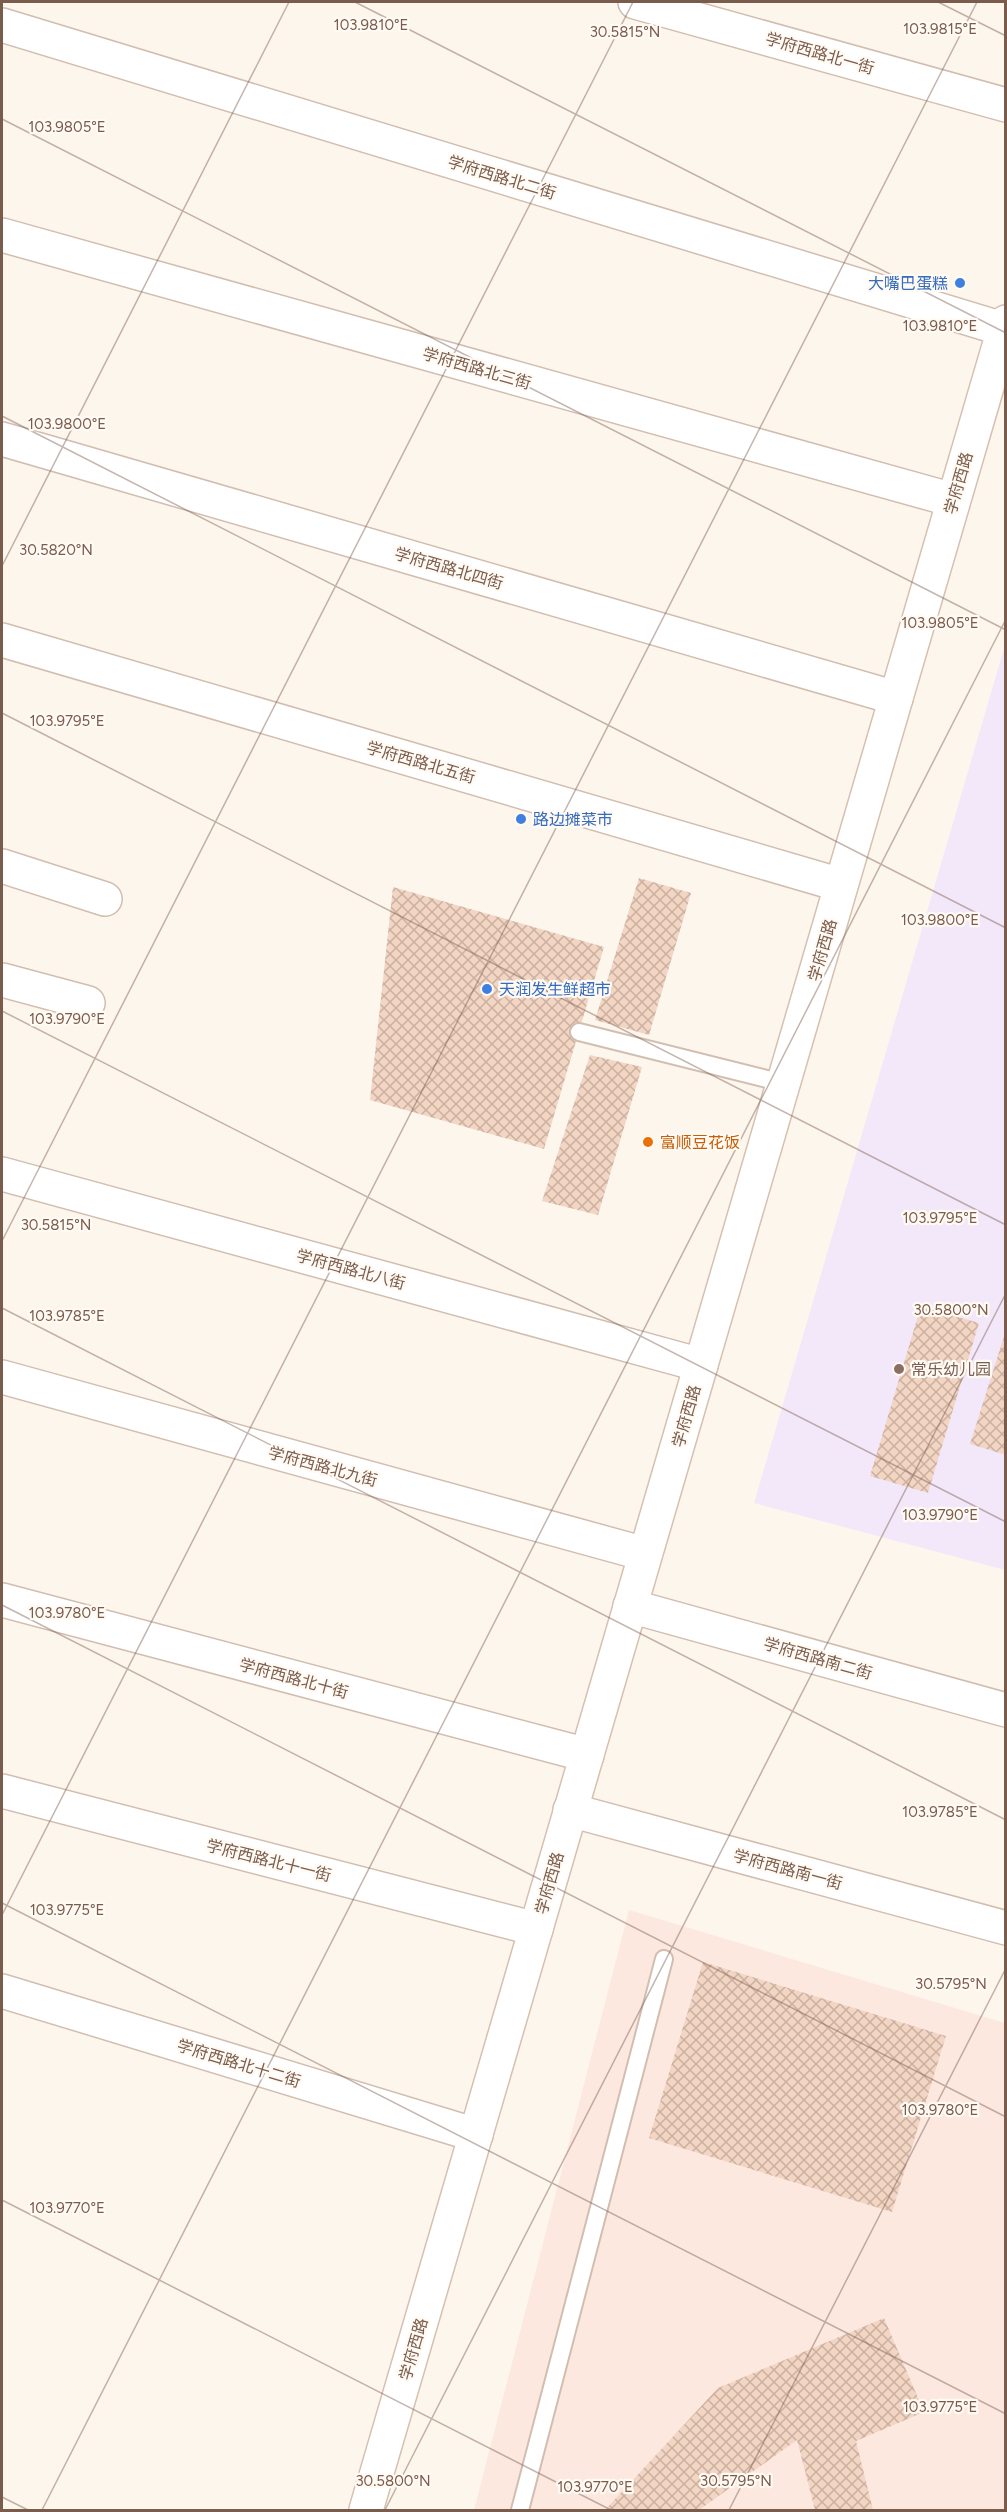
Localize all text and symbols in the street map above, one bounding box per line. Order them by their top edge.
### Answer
text: 103.9810°E [333,16,409,34]
text: 103.9815°E [903,20,977,38]
text: 30.5815°N [590,23,660,41]
street label: 学府西路北一街 [763,29,876,78]
text: 103.9805°E [28,118,106,136]
street label: 学府西路北二街 [446,152,558,203]
place label: 大嘴巴蛋糕 [868,274,948,293]
marker: 大嘴巴蛋糕 [953,276,967,290]
text: 103.9810°E [902,317,978,335]
street label: 学府西路北三街 [420,344,533,393]
text: 103.9800°E [28,415,106,433]
street label: 学府西路 [941,450,976,517]
text: 30.5820°N [19,541,93,559]
street label: 学府西路北四街 [392,544,505,593]
text: 103.9805°E [901,614,979,632]
text: 103.9795°E [29,712,105,730]
street label: 学府西路北五街 [364,738,477,787]
place label: 路边摊菜市 [533,810,613,829]
marker: 路边摊菜市 [514,812,528,826]
text: 103.9800°E [901,911,979,929]
street label: 学府西路 [805,917,840,984]
place label: 天润发生鲜超市 [499,980,611,999]
marker: 天润发生鲜超市 [480,982,494,996]
text: 103.9790°E [29,1010,105,1028]
place label: 富顺豆花饭 [660,1133,740,1152]
marker: 富顺豆花饭 [641,1135,655,1149]
text: 103.9795°E [902,1209,978,1227]
text: 30.5815°N [21,1216,91,1234]
street label: 学府西路北八街 [294,1246,407,1293]
text: 30.5800°N [913,1301,989,1319]
text: 103.9785°E [29,1307,105,1325]
place label: 常乐幼儿园 [911,1360,991,1379]
marker: 常乐幼儿园 [892,1362,906,1376]
street label: 学府西路 [669,1383,704,1450]
street label: 学府西路北九街 [266,1443,379,1490]
text: 103.9790°E [902,1506,978,1524]
text: 103.9780°E [29,1604,105,1622]
street label: 学府西路南二街 [761,1634,874,1683]
street label: 学府西路北十街 [237,1655,350,1702]
text: 103.9785°E [902,1803,978,1821]
street label: 学府西路北十一街 [204,1836,333,1885]
street label: 学府西路南一街 [731,1846,844,1893]
street label: 学府西路 [532,1850,567,1917]
text: 103.9775°E [30,1901,104,1919]
text: 30.5795°N [915,1975,987,1993]
street label: 学府西路北十二街 [175,2036,303,2091]
text: 103.9780°E [902,2101,978,2119]
text: 103.9770°E [29,2199,105,2217]
street label: 学府西路 [396,2316,431,2383]
text: 103.9775°E [903,2398,977,2416]
text: 30.5800°N [355,2472,431,2490]
text: 30.5795°N [700,2472,772,2490]
text: 103.9770°E [557,2478,633,2496]

